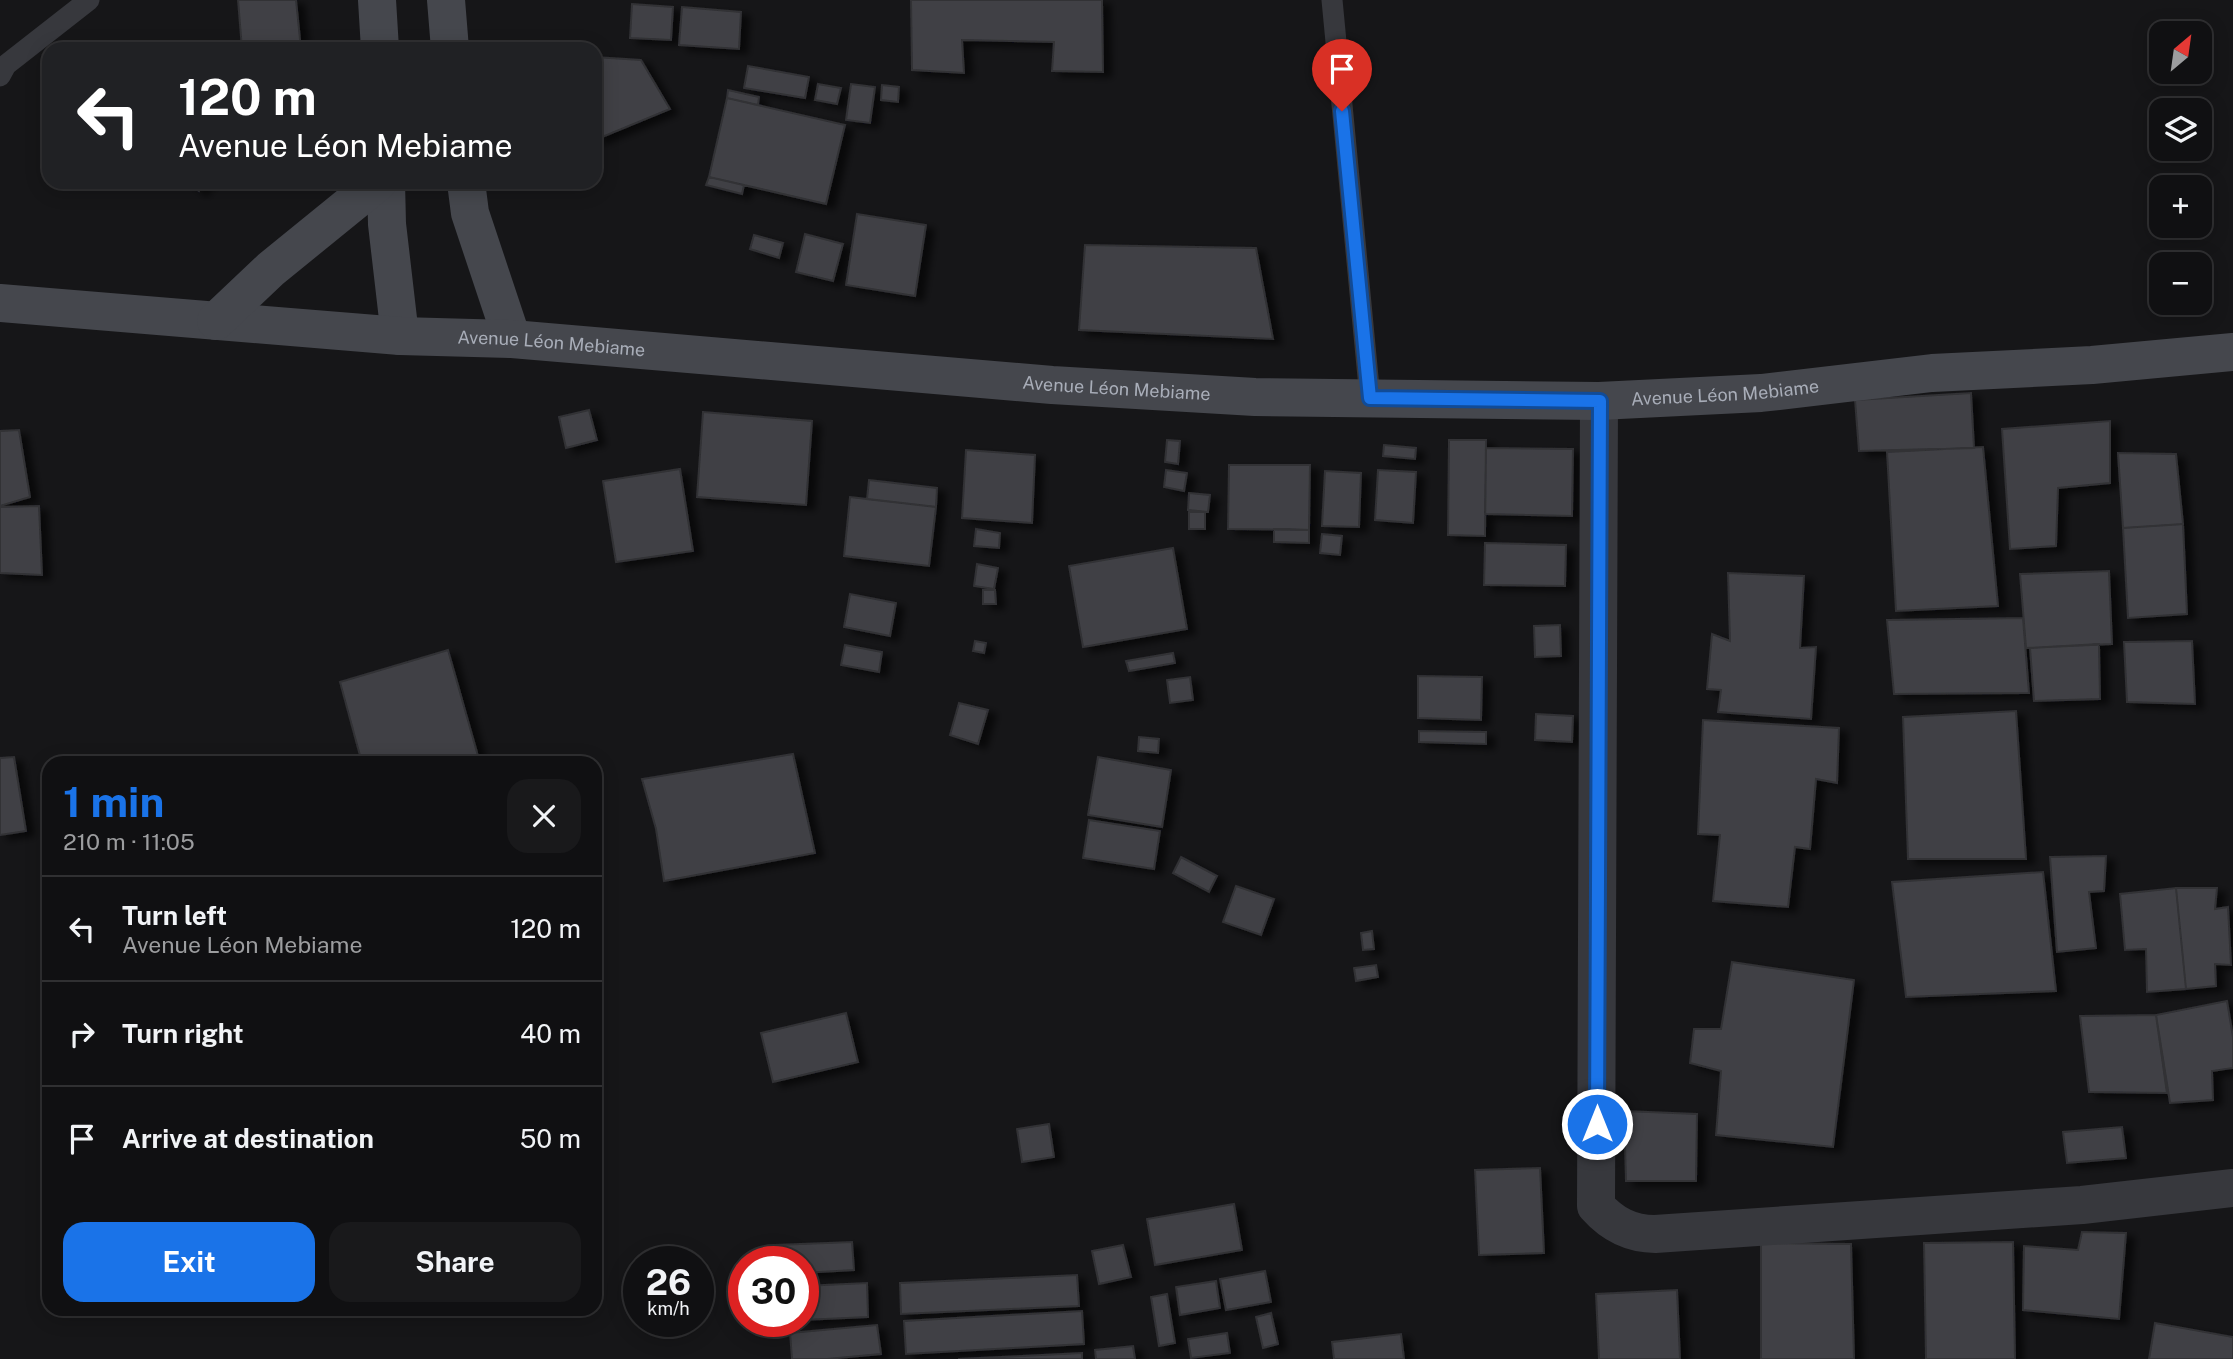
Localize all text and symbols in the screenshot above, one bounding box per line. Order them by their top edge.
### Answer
north arrow [2149,21,2212,84]
map controls [2149,21,2212,315]
pin [1312,39,1372,111]
icon: arrive [1323,50,1361,88]
text: 120 m [178,68,317,126]
icon: left [63,70,154,161]
button: layers [2149,98,2212,161]
text: Avenue Léon Mebiame [178,127,513,164]
button: + [2149,175,2212,238]
button: − [2149,252,2212,315]
street label: Avenue Léon Mebiame [457,327,646,360]
street label: Avenue Léon Mebiame [1022,372,1211,404]
street label: Avenue Léon Mebiame [1631,375,1820,409]
text: 1 min [63,777,164,826]
button: close [507,779,581,853]
text: 210 m · 11:05 [63,828,195,855]
text: Turn left [122,900,227,931]
icon: left [63,910,101,948]
text: 120 m [510,913,581,944]
text: Avenue Léon Mebiame [122,931,362,958]
icon: right [63,1015,101,1053]
text: Turn right [122,1018,244,1049]
text: 40 m [520,1018,581,1049]
position arrow [1560,1087,1634,1161]
icon: arrive [63,1120,101,1158]
text: Arrive at destination [122,1123,374,1154]
text: 50 m [520,1123,581,1154]
button: Exit [63,1222,315,1302]
button: Share [329,1222,581,1302]
speed limit sign: 30 [728,1246,819,1337]
text: 26 [646,1262,691,1303]
text: km/h [647,1298,690,1319]

